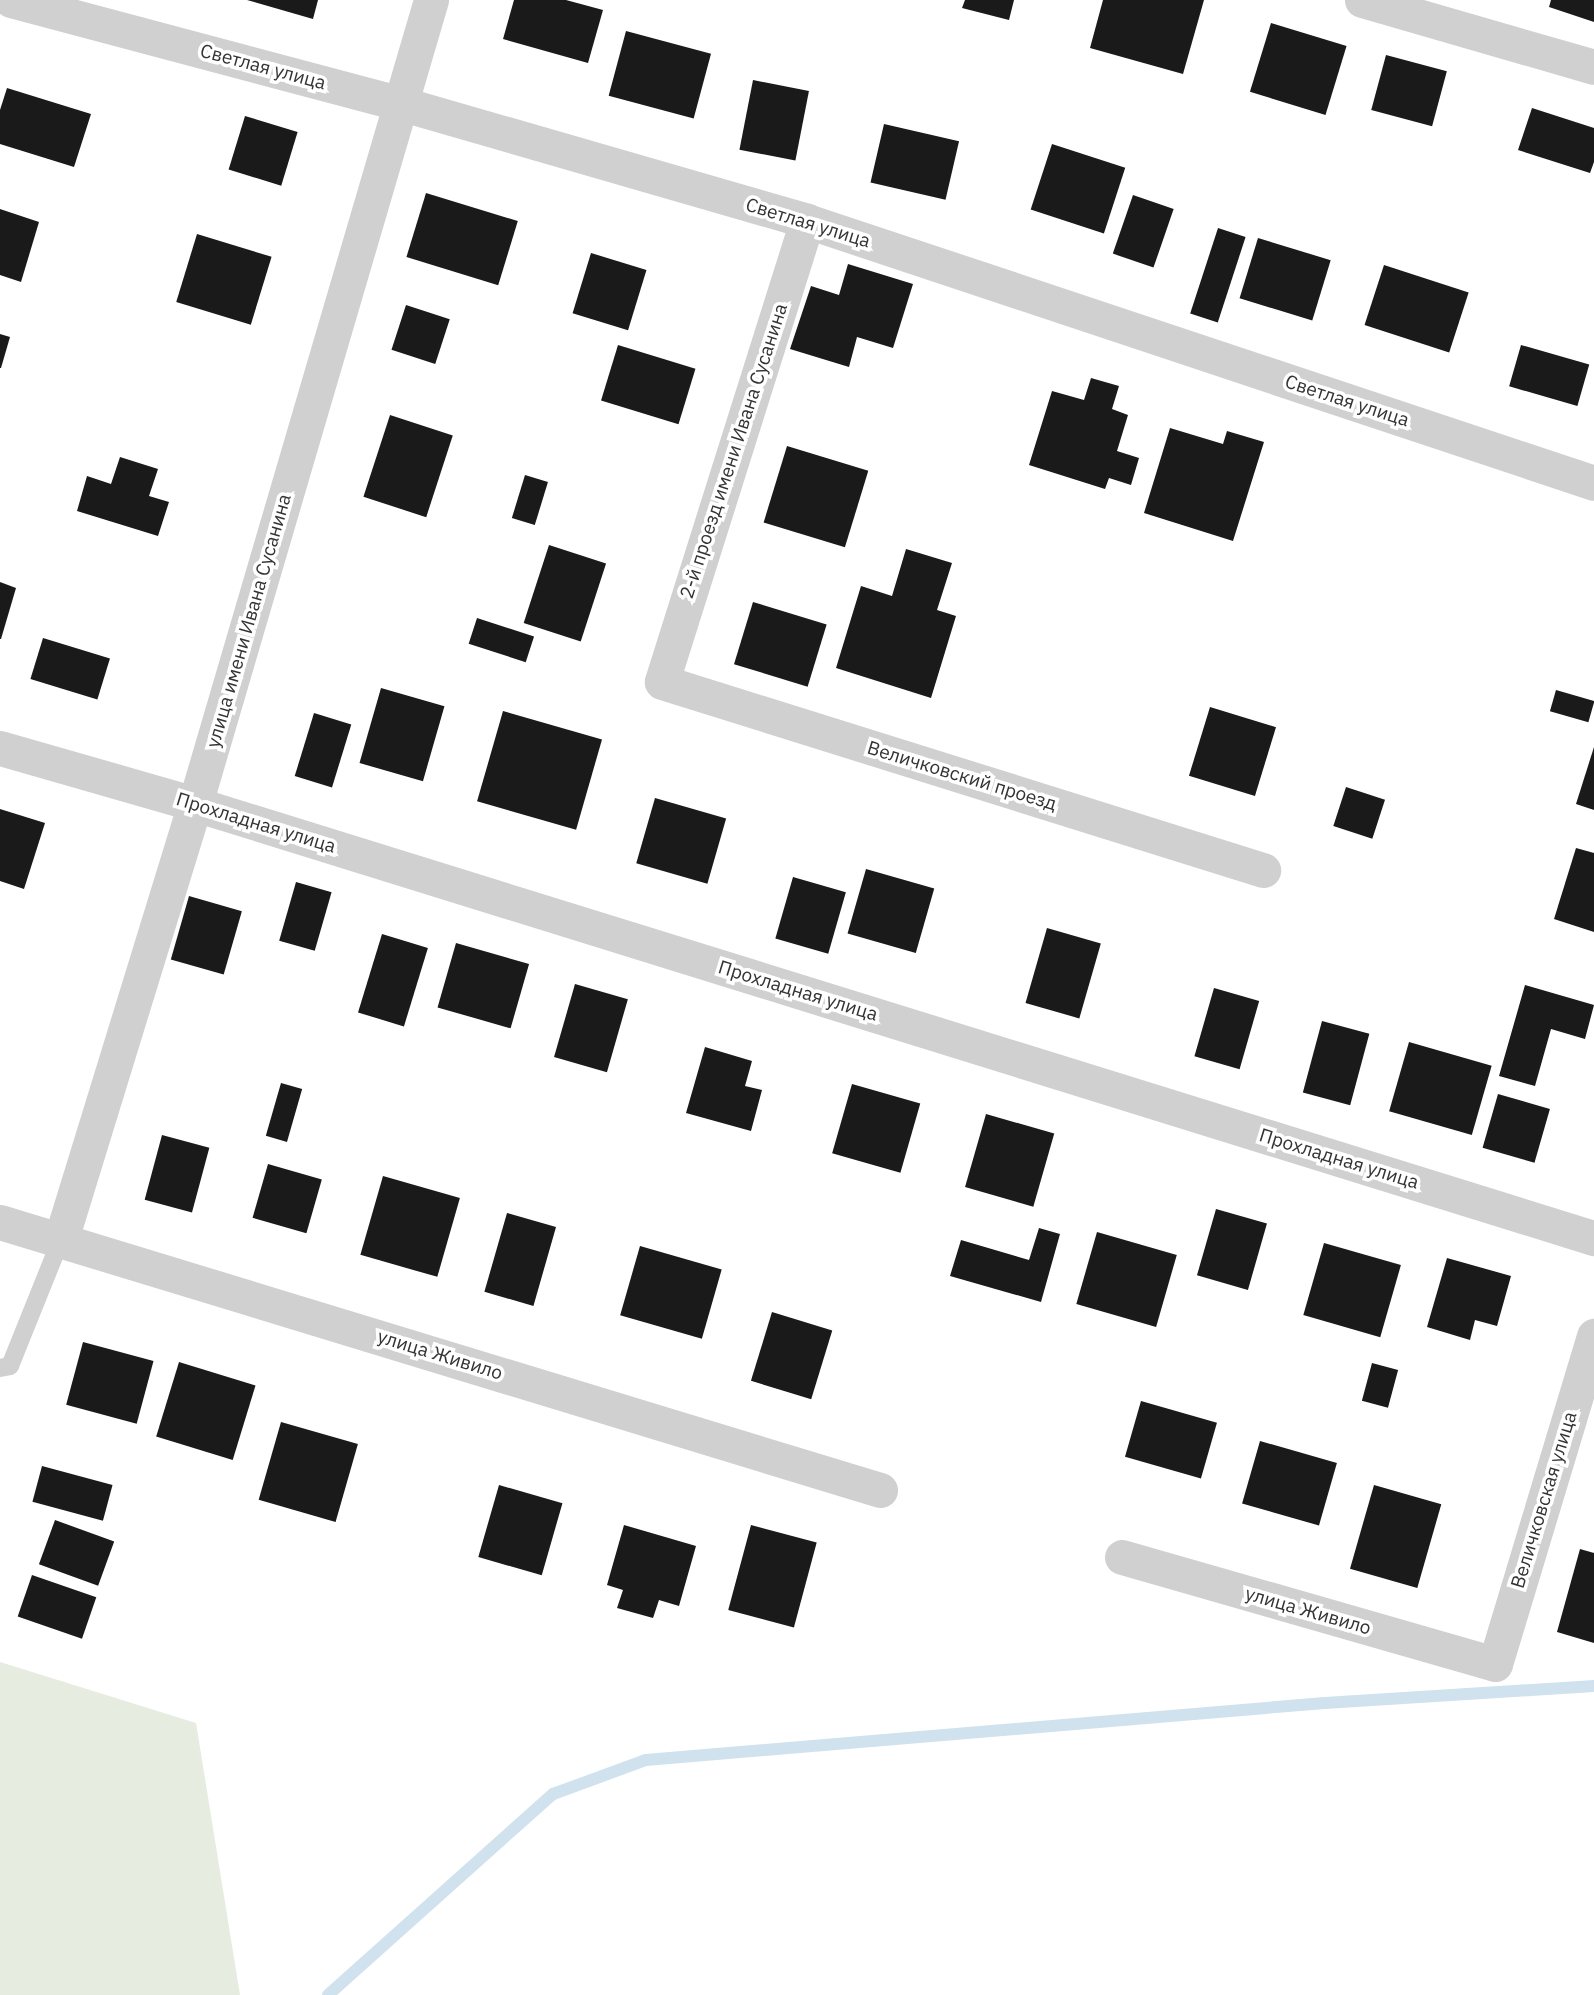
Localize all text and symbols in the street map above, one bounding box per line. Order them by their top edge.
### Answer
street label: Светлая улица [198,39,328,95]
street label: Светлая улица [743,193,873,253]
street label: 2-й проезд имени Ивана Сусанина [675,301,793,601]
street label: Светлая улица [1282,370,1412,432]
street label: улица имени Ивана Сусанина [202,491,296,751]
street label: Величковский проезд [864,736,1060,816]
street label: Прохладная улица [174,788,338,858]
street label: Прохладная улица [716,956,880,1026]
street label: Прохладная улица [1257,1124,1421,1194]
street label: улица Живило [375,1325,505,1385]
street label: Величковская улица [1506,1409,1582,1591]
street label: улица Живило [1242,1582,1374,1640]

